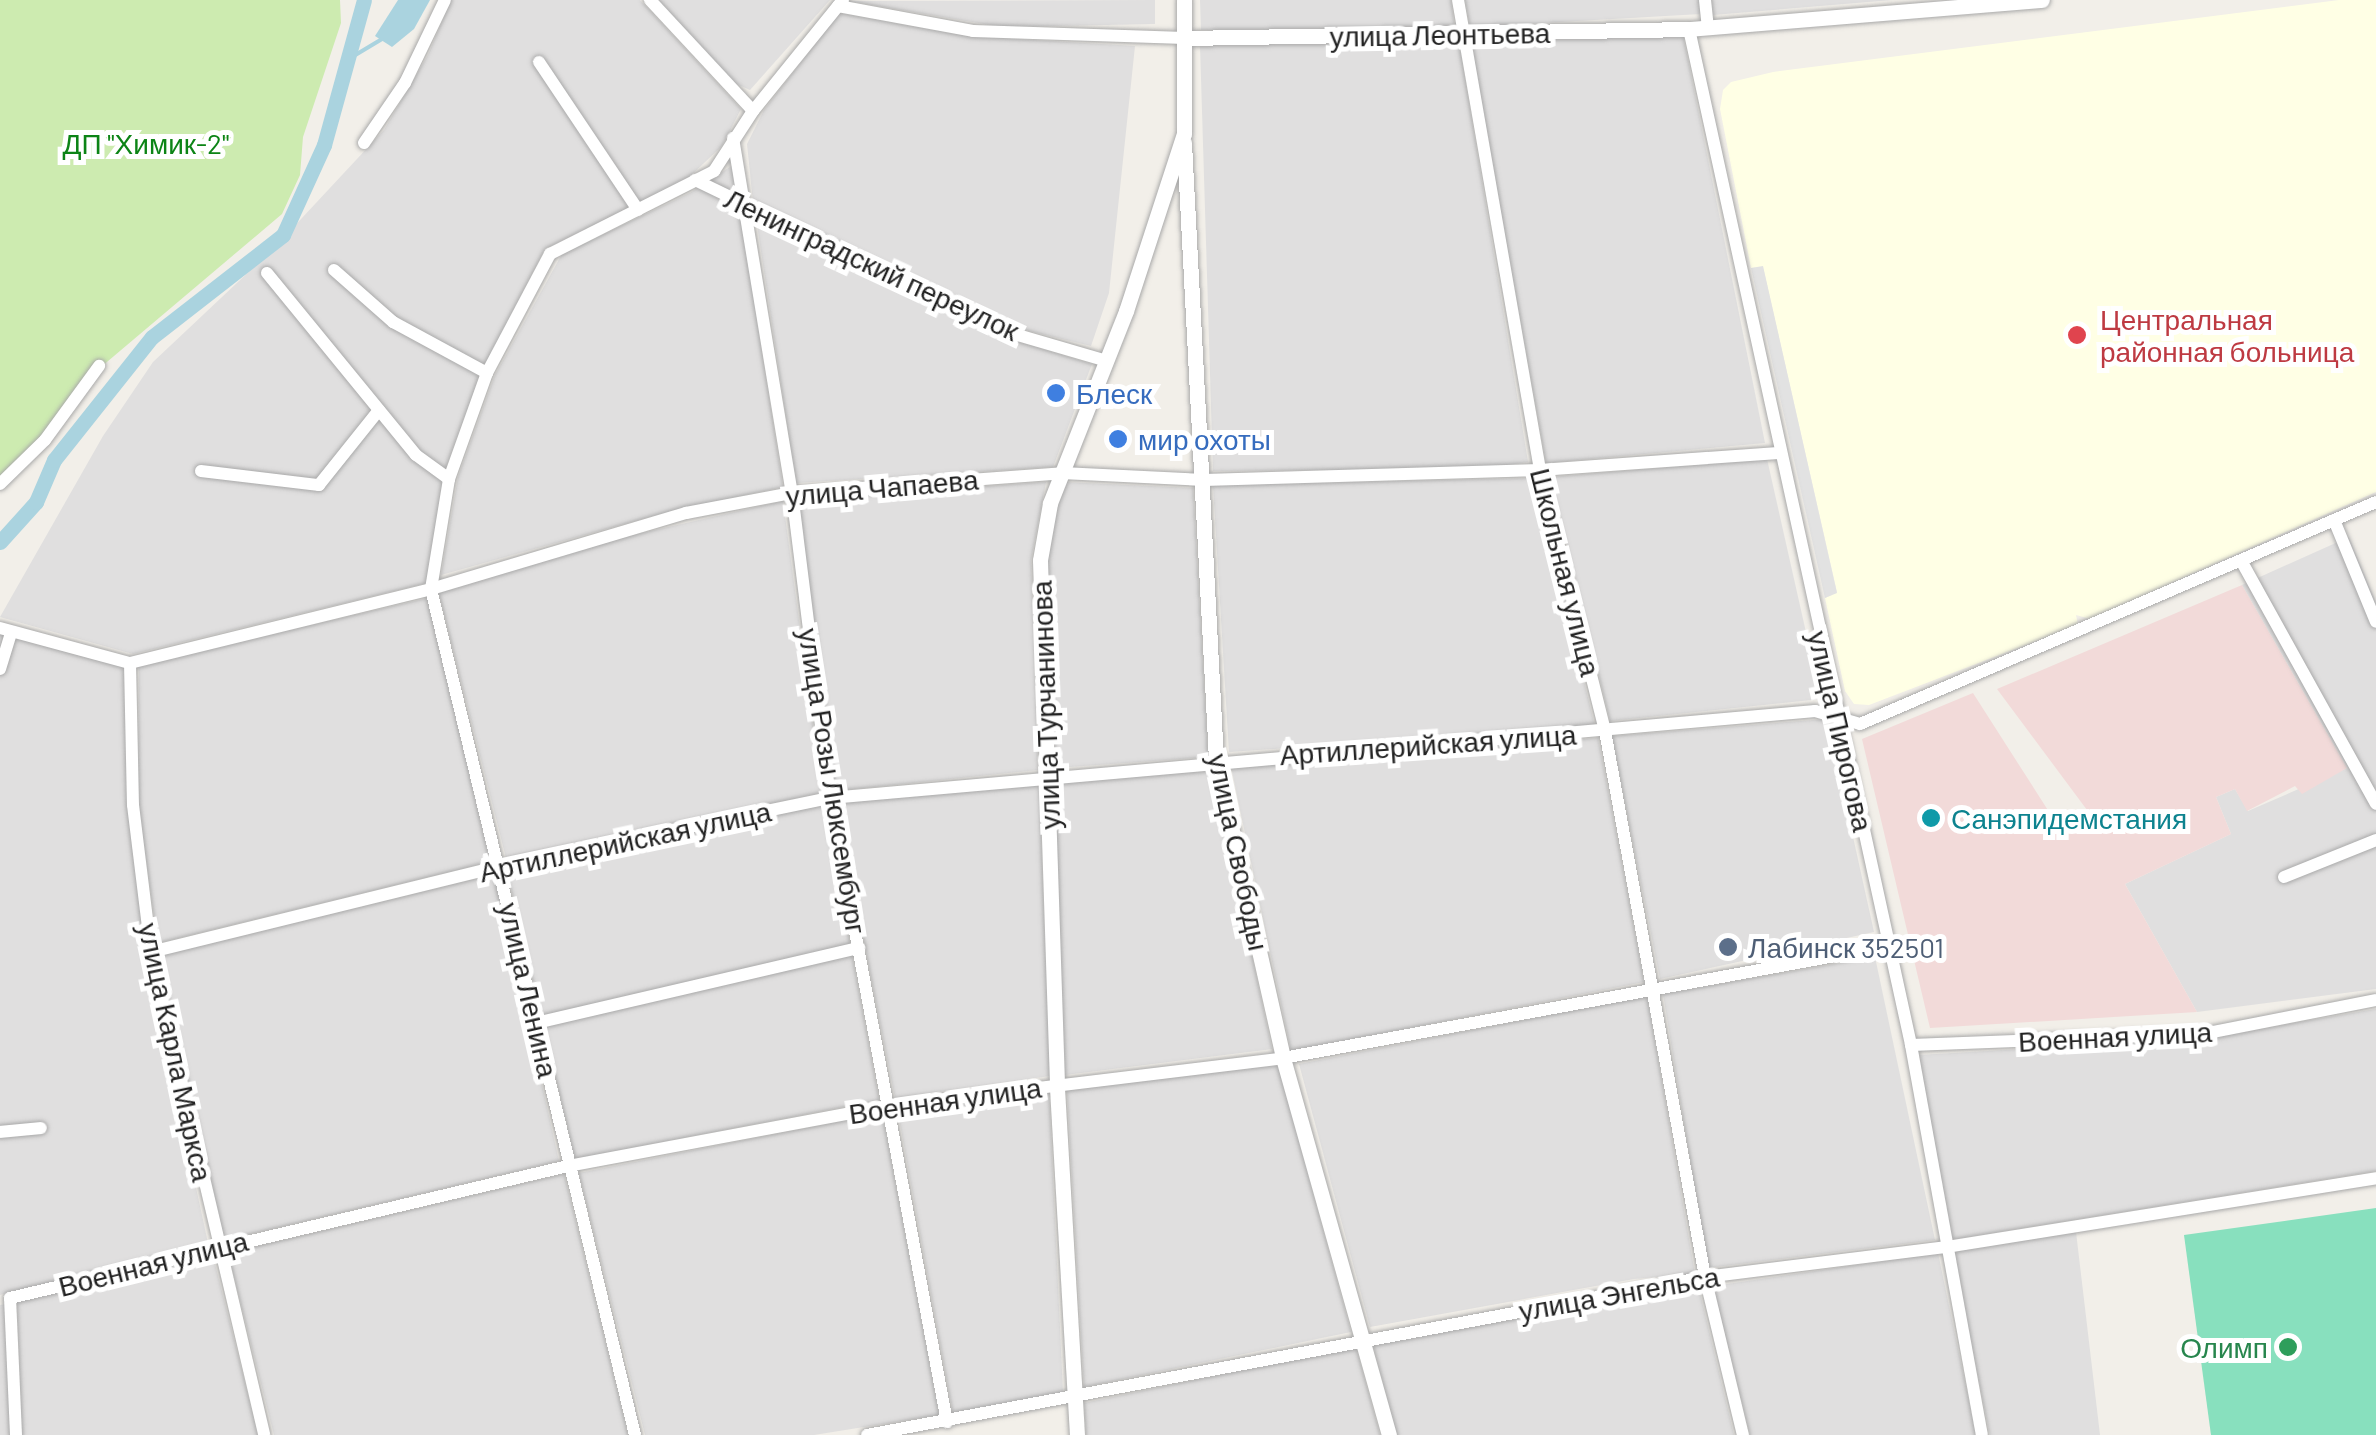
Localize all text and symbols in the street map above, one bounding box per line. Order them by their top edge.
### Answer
street label: улица Леонтьева [1329,15,1551,53]
park label: ДП "Химик-2" [63,126,229,160]
street label: Ленинградский переулок [720,181,1024,347]
place label: Центральная районная больница [2100,302,2354,368]
marker: Центральная районная больница [2064,322,2090,348]
place label: Блеск [1076,376,1152,410]
marker: Блеск [1045,382,1067,404]
place label: мир охоты [1138,422,1271,456]
marker: мир охоты [1107,428,1129,450]
street label: улица Чапаева [784,462,980,512]
street label: Школьная улица [1524,465,1608,679]
street label: улица Турчанинова [1024,580,1066,830]
street label: улица Розы Люксембург [792,626,874,936]
street label: улица Пирогова [1802,627,1880,835]
street label: Артиллерийская улица [1279,717,1577,771]
street label: улица Свободы [1202,751,1276,953]
street label: Артиллерийская улица [476,794,774,888]
place label: Санэпидемстания [1951,801,2187,835]
marker: Санэпидемстания [1920,807,1942,829]
street label: улица Ленина [493,899,565,1081]
street label: улица Карла Маркса [132,920,220,1184]
place label: Лабинск 352501 [1748,930,1944,964]
marker: Лабинск 352501 [1717,936,1739,958]
street label: Военная улица [2017,1014,2213,1058]
street label: Военная улица [847,1070,1043,1130]
street label: Военная улица [55,1223,251,1303]
street label: улица Энгельса [1516,1259,1722,1327]
place label: Олимп [2180,1330,2268,1364]
marker: Олимп [2277,1336,2299,1358]

